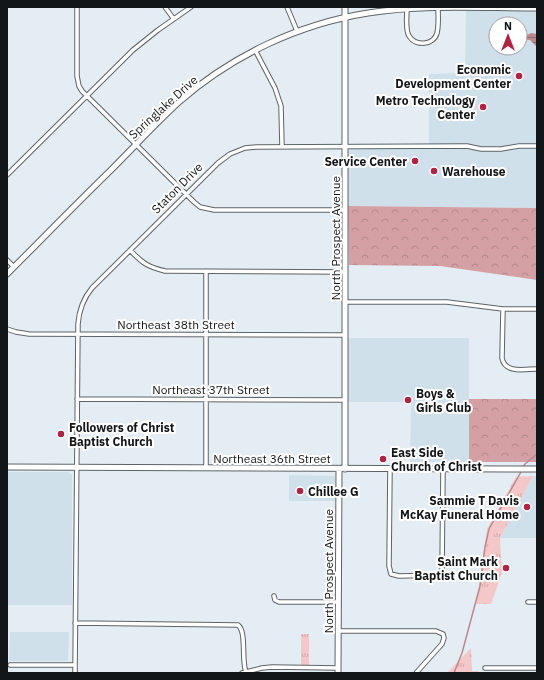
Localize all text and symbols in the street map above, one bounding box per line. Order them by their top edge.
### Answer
north arrow [488,16,528,56]
text: N [504,19,512,33]
place label: Economic Development Center [395,62,511,91]
marker: Economic Development Center [514,71,524,81]
street label: Springlake Drive [125,72,201,142]
place label: Metro Technology Center [376,93,476,122]
marker: Metro Technology Center [478,102,488,112]
place label: Service Center [324,154,407,169]
marker: Service Center [410,156,420,166]
street label: Staton Drive [148,159,206,217]
place label: Warehouse [442,164,506,179]
marker: Warehouse [429,166,439,176]
street label: North Prospect Avenue [328,175,343,300]
street label: Northeast 38th Street [117,317,235,332]
street label: Northeast 37th Street [152,382,270,397]
place label: Boys & Girls Club [416,386,471,415]
marker: Boys & Girls Club [403,395,413,405]
place label: Followers of Christ Baptist Church [69,420,175,449]
marker: Followers of Christ Baptist Church [56,429,66,439]
place label: East Side Church of Christ [391,445,482,474]
street label: Northeast 36th Street [213,451,331,466]
marker: East Side Church of Christ [378,454,388,464]
place label: Chillee G [308,484,359,499]
marker: Chillee G [295,486,305,496]
place label: Sammie T Davis McKay Funeral Home [400,493,519,522]
marker: Sammie T Davis McKay Funeral Home [522,502,532,512]
street label: North Prospect Avenue [321,508,336,633]
place label: Saint Mark Baptist Church [414,554,498,583]
marker: Saint Mark Baptist Church [501,563,511,573]

